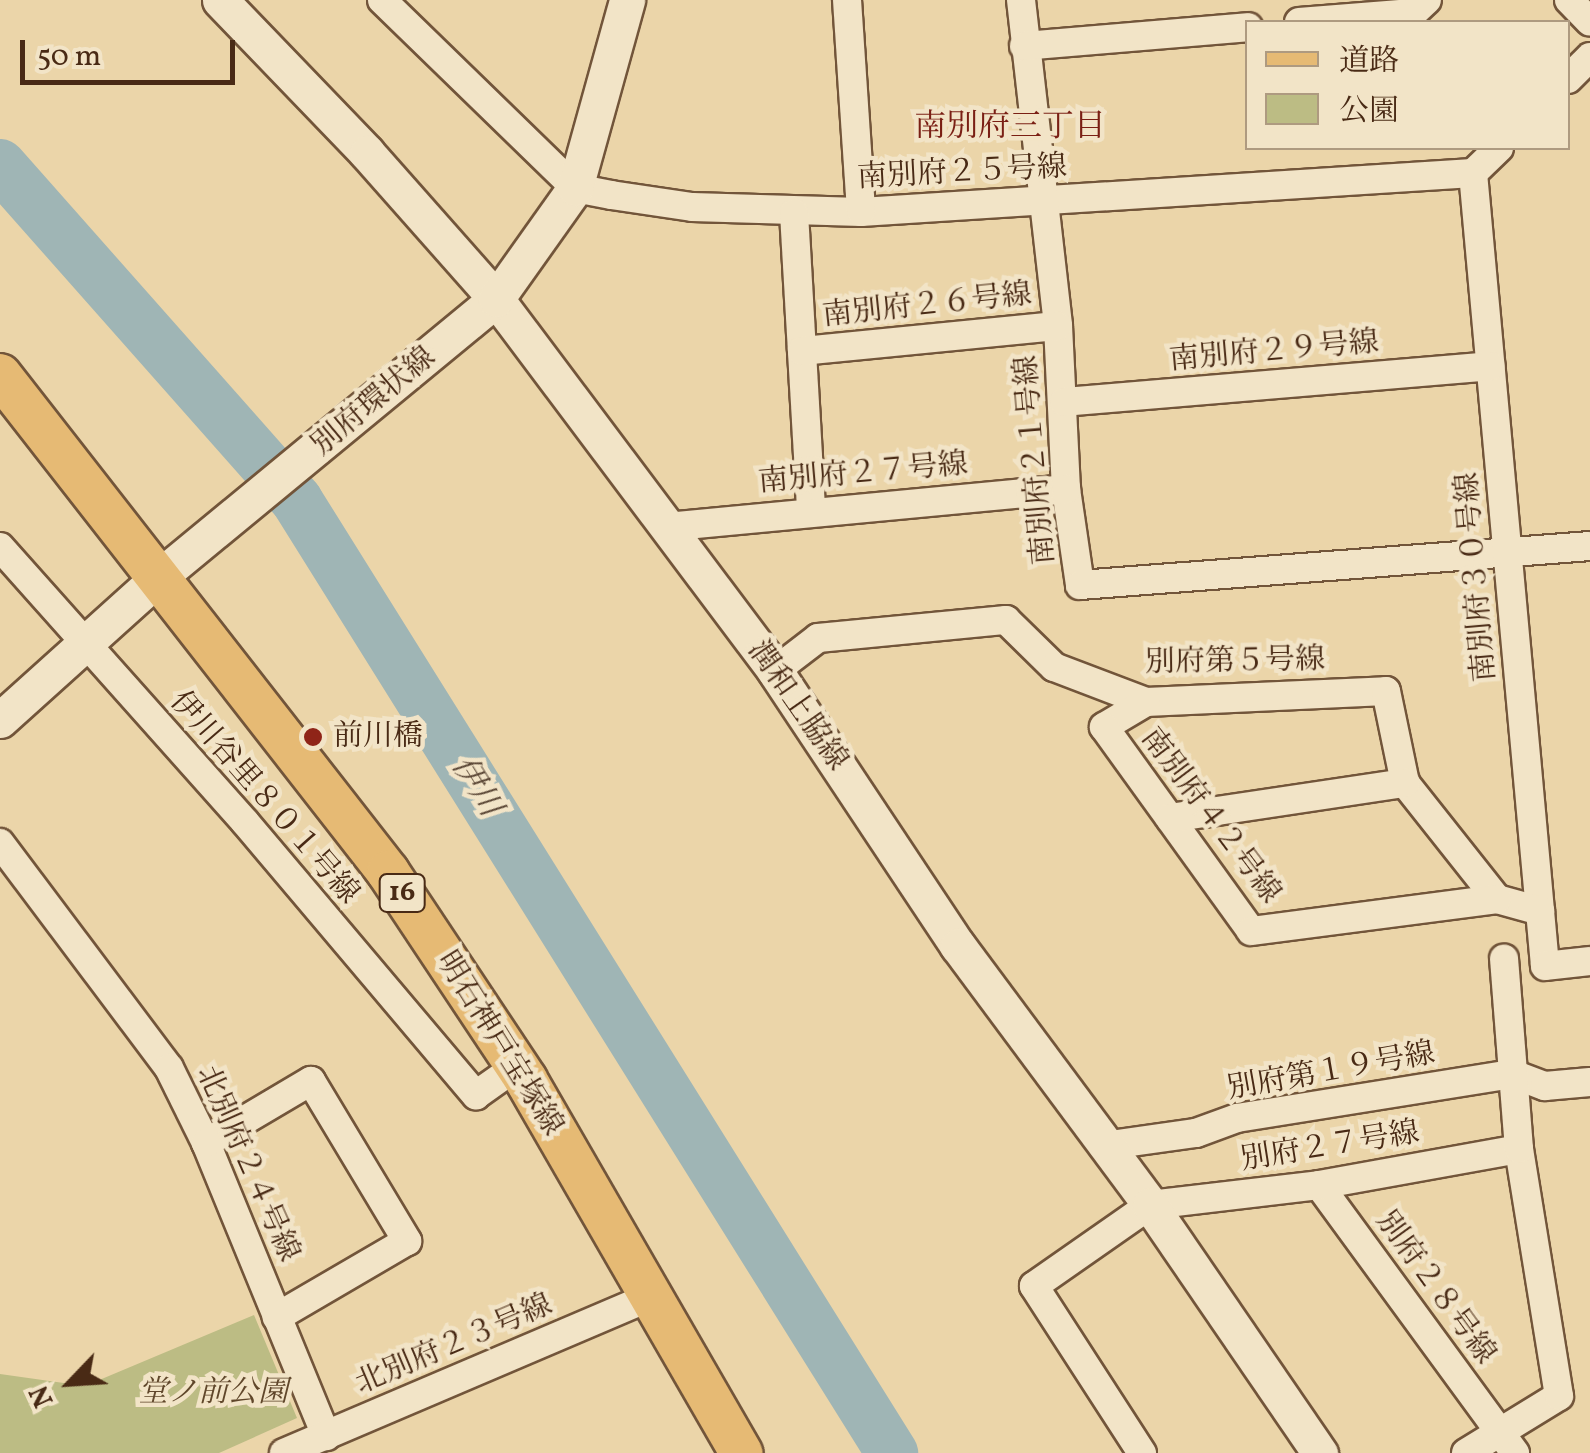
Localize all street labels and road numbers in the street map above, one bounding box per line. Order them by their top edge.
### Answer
street label: 南別府２５号線 [856,150,1068,196]
street label: 南別府２６号線 [821,277,1033,335]
street label: 南別府２９号線 [1168,325,1380,379]
street label: 別府環状線 [305,340,443,464]
street label: 南別府２１号線 [1009,354,1063,566]
street label: 南別府２７号線 [757,447,969,501]
street label: 南別府３０号線 [1450,471,1504,683]
street label: 潤和上脇線 [739,634,855,778]
street label: 別府第５号線 [1145,642,1325,682]
street label: 伊川谷里８０１号線 [162,684,366,912]
street label: 南別府４２号線 [1132,721,1288,911]
road number: 16 [377,870,427,916]
street label: 明石神戸宝塚線 [428,945,570,1143]
street label: 別府第１９号線 [1224,1036,1438,1108]
street label: 北別府２４号線 [188,1061,306,1267]
street label: 別府２７号線 [1238,1115,1422,1179]
street label: 別府２８号線 [1368,1205,1502,1371]
street label: 北別府２３号線 [350,1287,558,1403]

